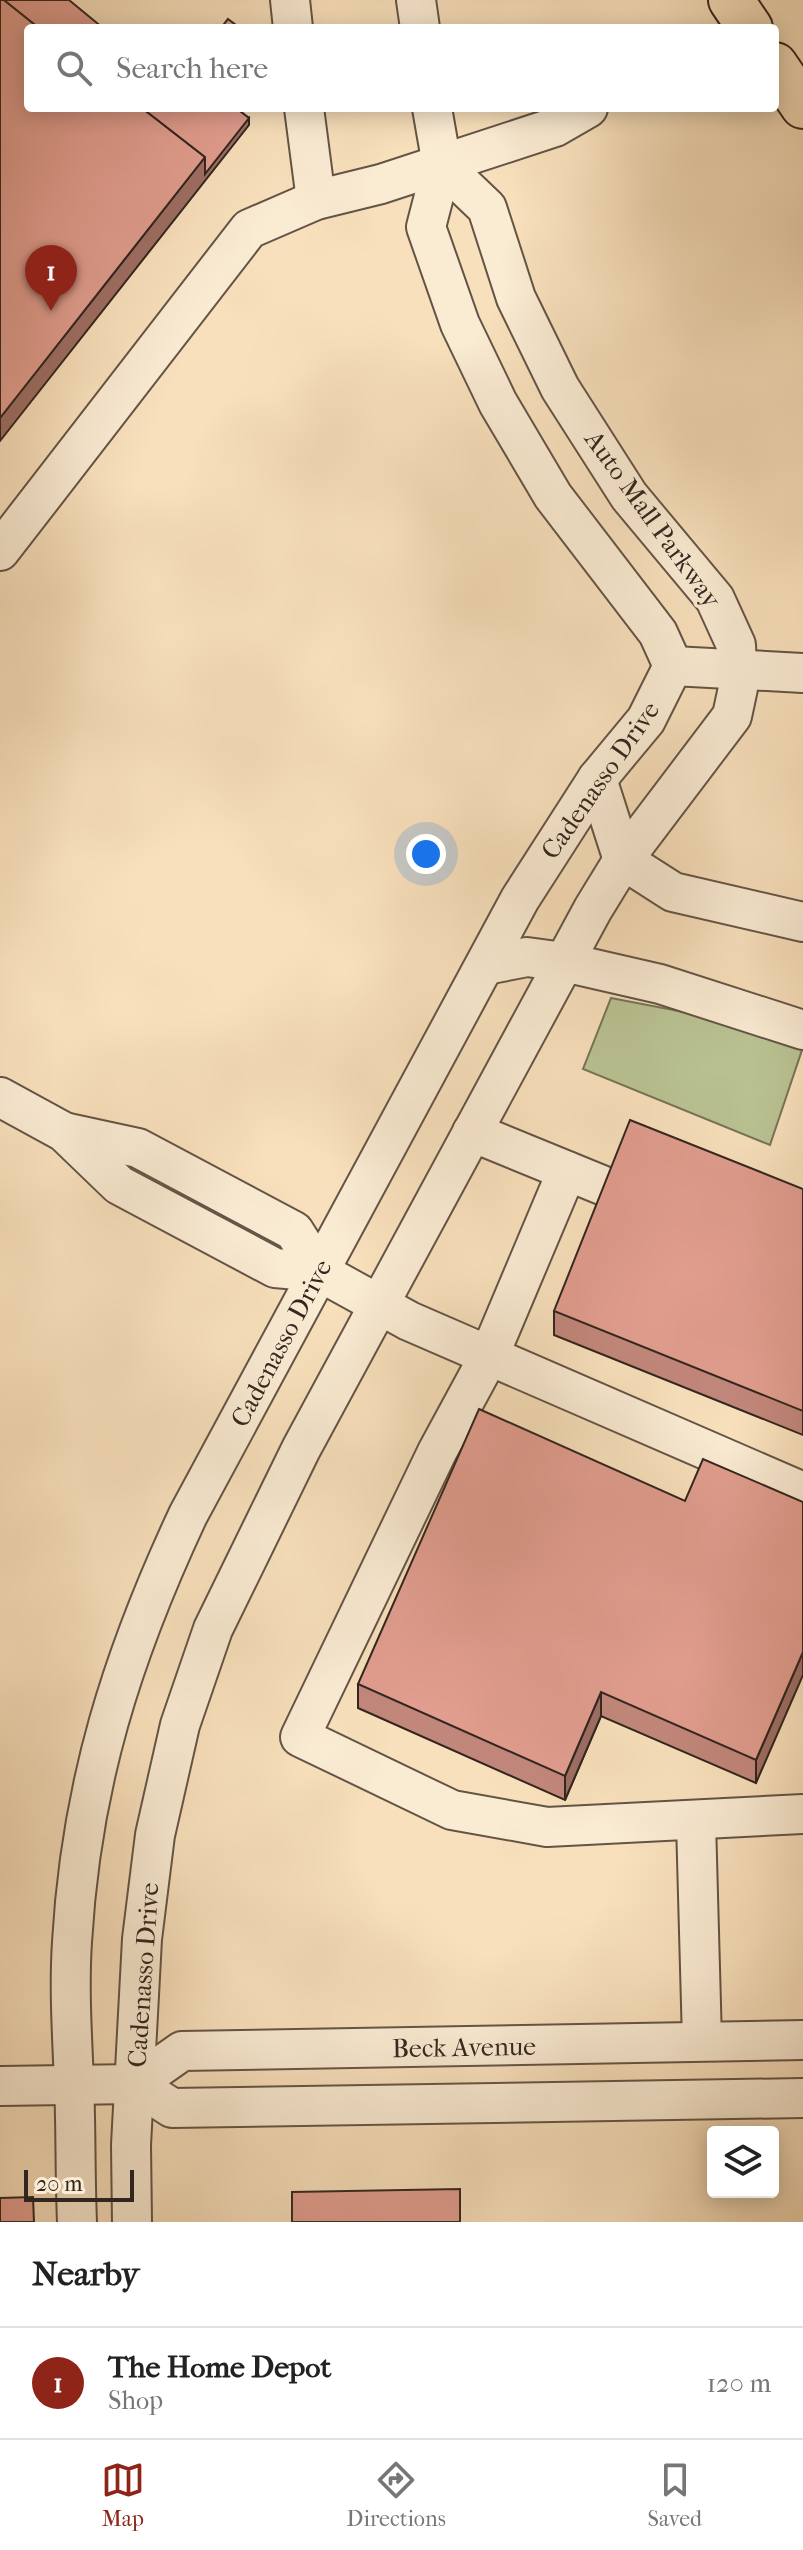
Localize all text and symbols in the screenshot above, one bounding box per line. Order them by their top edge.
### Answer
search box [24,24,779,112]
icon: search [52,46,96,90]
text: Search here [116,51,268,86]
pin: 1 [25,245,77,311]
street label: Auto Mall Parkway [577,424,728,615]
street label: Cadenasso Drive [535,695,666,865]
your location [406,834,446,874]
street label: Cadenasso Drive [224,1254,339,1432]
street label: Cadenasso Drive [122,1881,165,2068]
street label: Beck Avenue [392,2031,536,2064]
map controls [707,2126,779,2198]
button: layers [707,2126,779,2198]
scale bar [24,2166,134,2202]
text: 20 m [36,2171,82,2197]
text: Nearby [32,2254,139,2294]
text: The Home Depot [108,2350,331,2385]
text: 1 [53,2368,63,2399]
text: 120 m [707,2368,771,2399]
text: Shop [108,2385,163,2416]
tab: Map [101,2458,145,2532]
tab: Directions [347,2458,446,2532]
tab: Saved [648,2458,702,2532]

